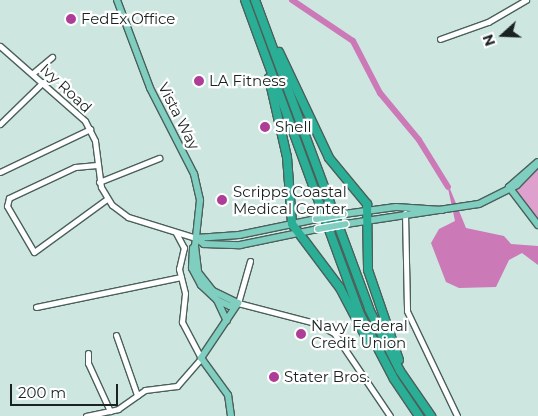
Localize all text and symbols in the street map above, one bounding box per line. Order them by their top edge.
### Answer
place label: FedEx Office [81,10,175,28]
north arrow [478,10,528,60]
marker: FedEx Office [65,13,77,25]
text: N [479,32,499,49]
street label: Ivy Road [37,60,95,116]
place label: LA Fitness [209,72,286,90]
marker: LA Fitness [193,75,205,87]
street label: Vista Way [154,80,204,152]
place label: Shell [275,118,311,136]
marker: Shell [259,121,271,133]
place label: Scripps Coastal Medical Center [233,182,347,217]
marker: Scripps Coastal Medical Center [215,193,229,207]
place label: Navy Federal Credit Union [311,316,408,351]
marker: Navy Federal Credit Union [295,328,307,340]
place label: Stater Bros. [284,368,370,386]
marker: Stater Bros. [268,371,280,383]
scale bar [12,374,120,406]
text: 200 m [18,383,66,402]

